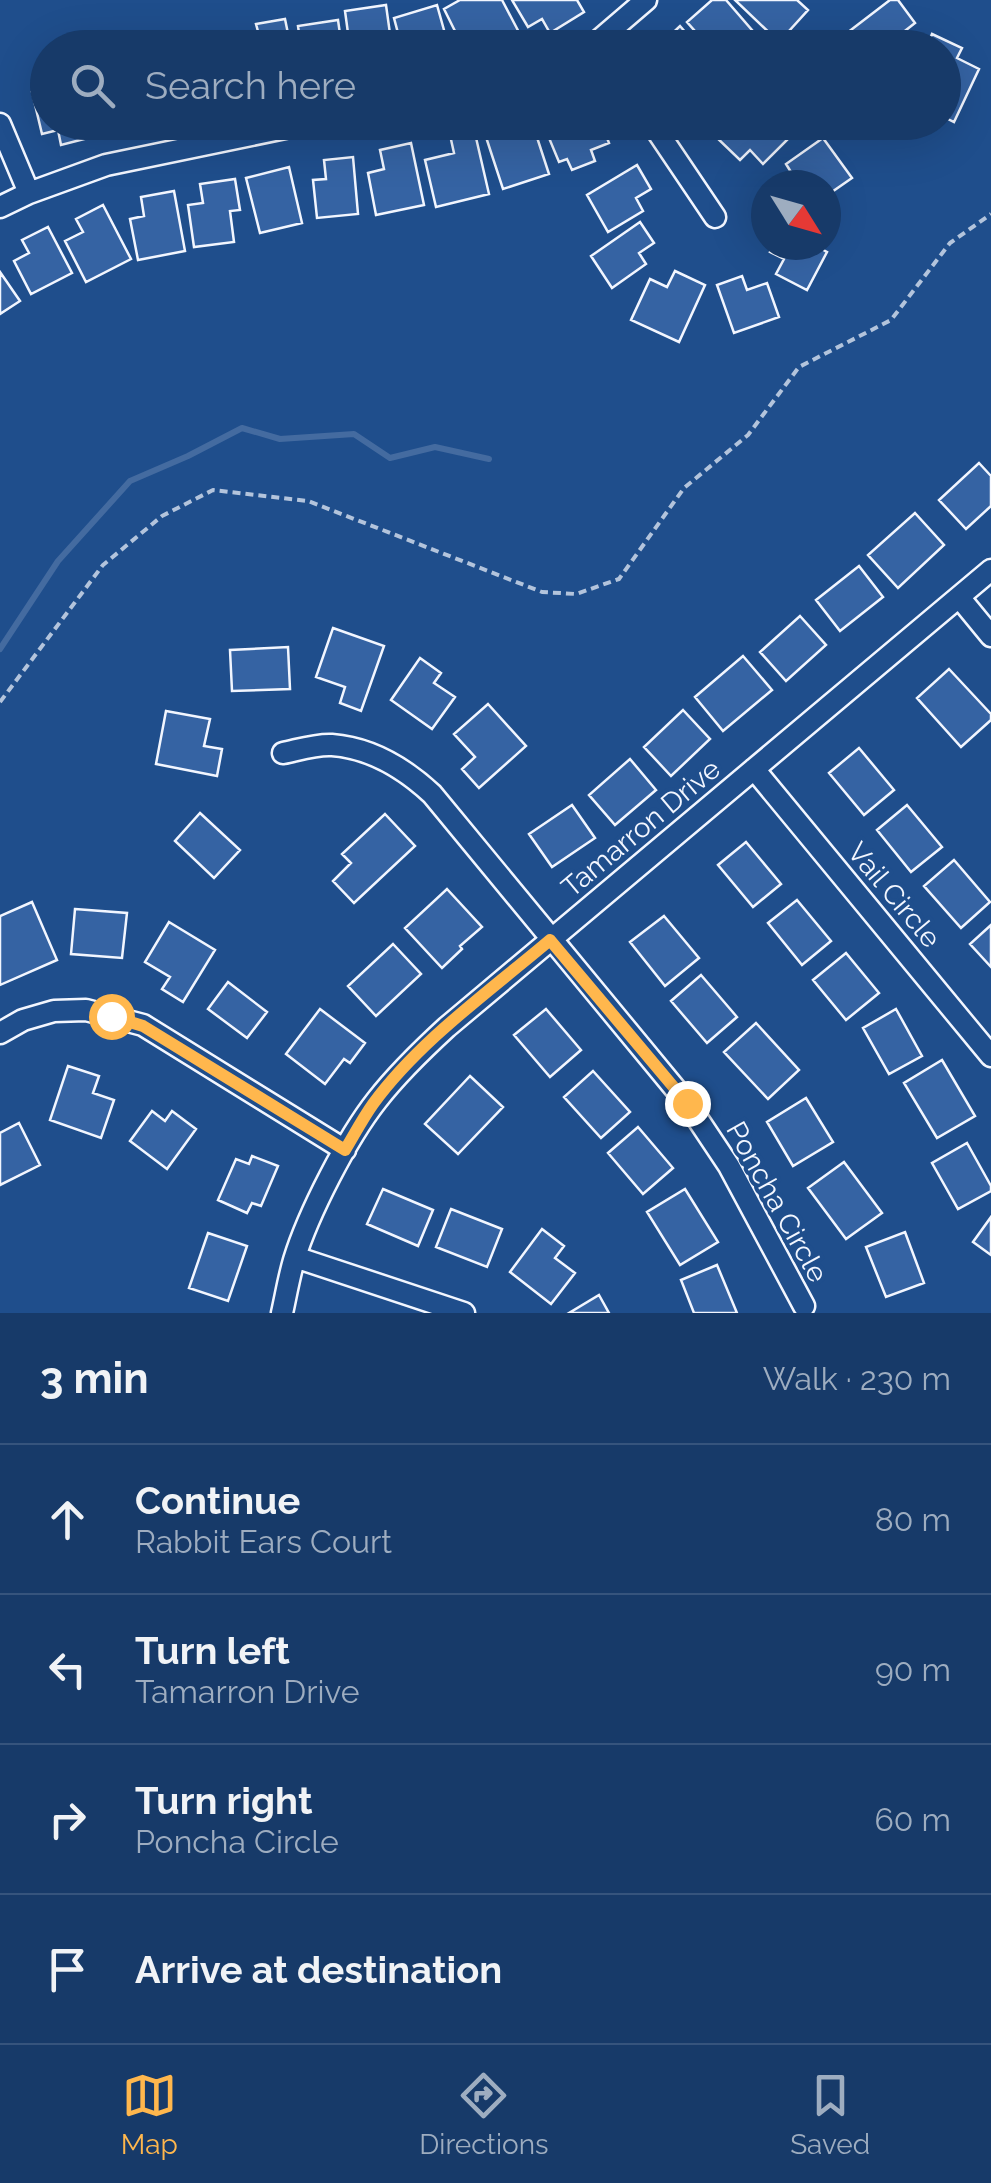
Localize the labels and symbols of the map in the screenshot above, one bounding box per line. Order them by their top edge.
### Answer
north arrow [751,170,841,260]
street label: Tamarron Drive [555,752,727,904]
street label: Vail Circle [841,836,947,954]
route start [89,994,135,1040]
route end [665,1081,711,1127]
street label: Poncha Circle [719,1116,835,1288]

